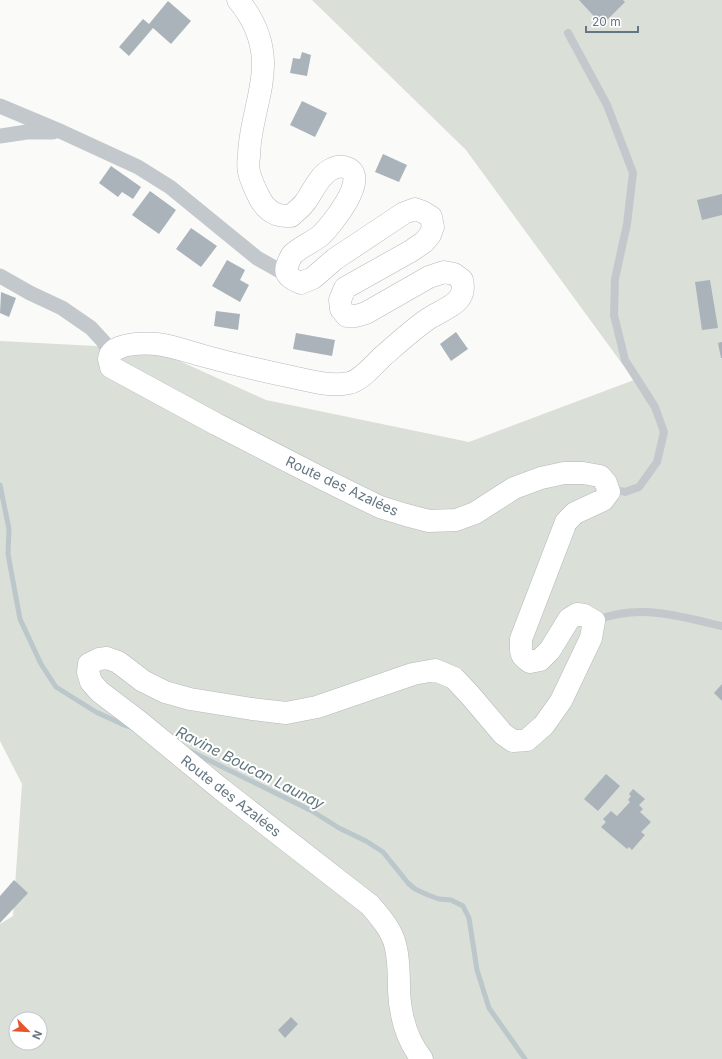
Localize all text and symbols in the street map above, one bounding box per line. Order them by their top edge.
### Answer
scale bar [586,8,638,34]
text: 20 m [592,14,621,29]
street label: Route des Azalées [283,452,401,519]
water label: Ravine Boucan Launay [173,722,328,813]
street label: Route des Azalées [178,751,285,840]
north arrow [8,1011,48,1051]
text: N [29,1028,45,1042]

